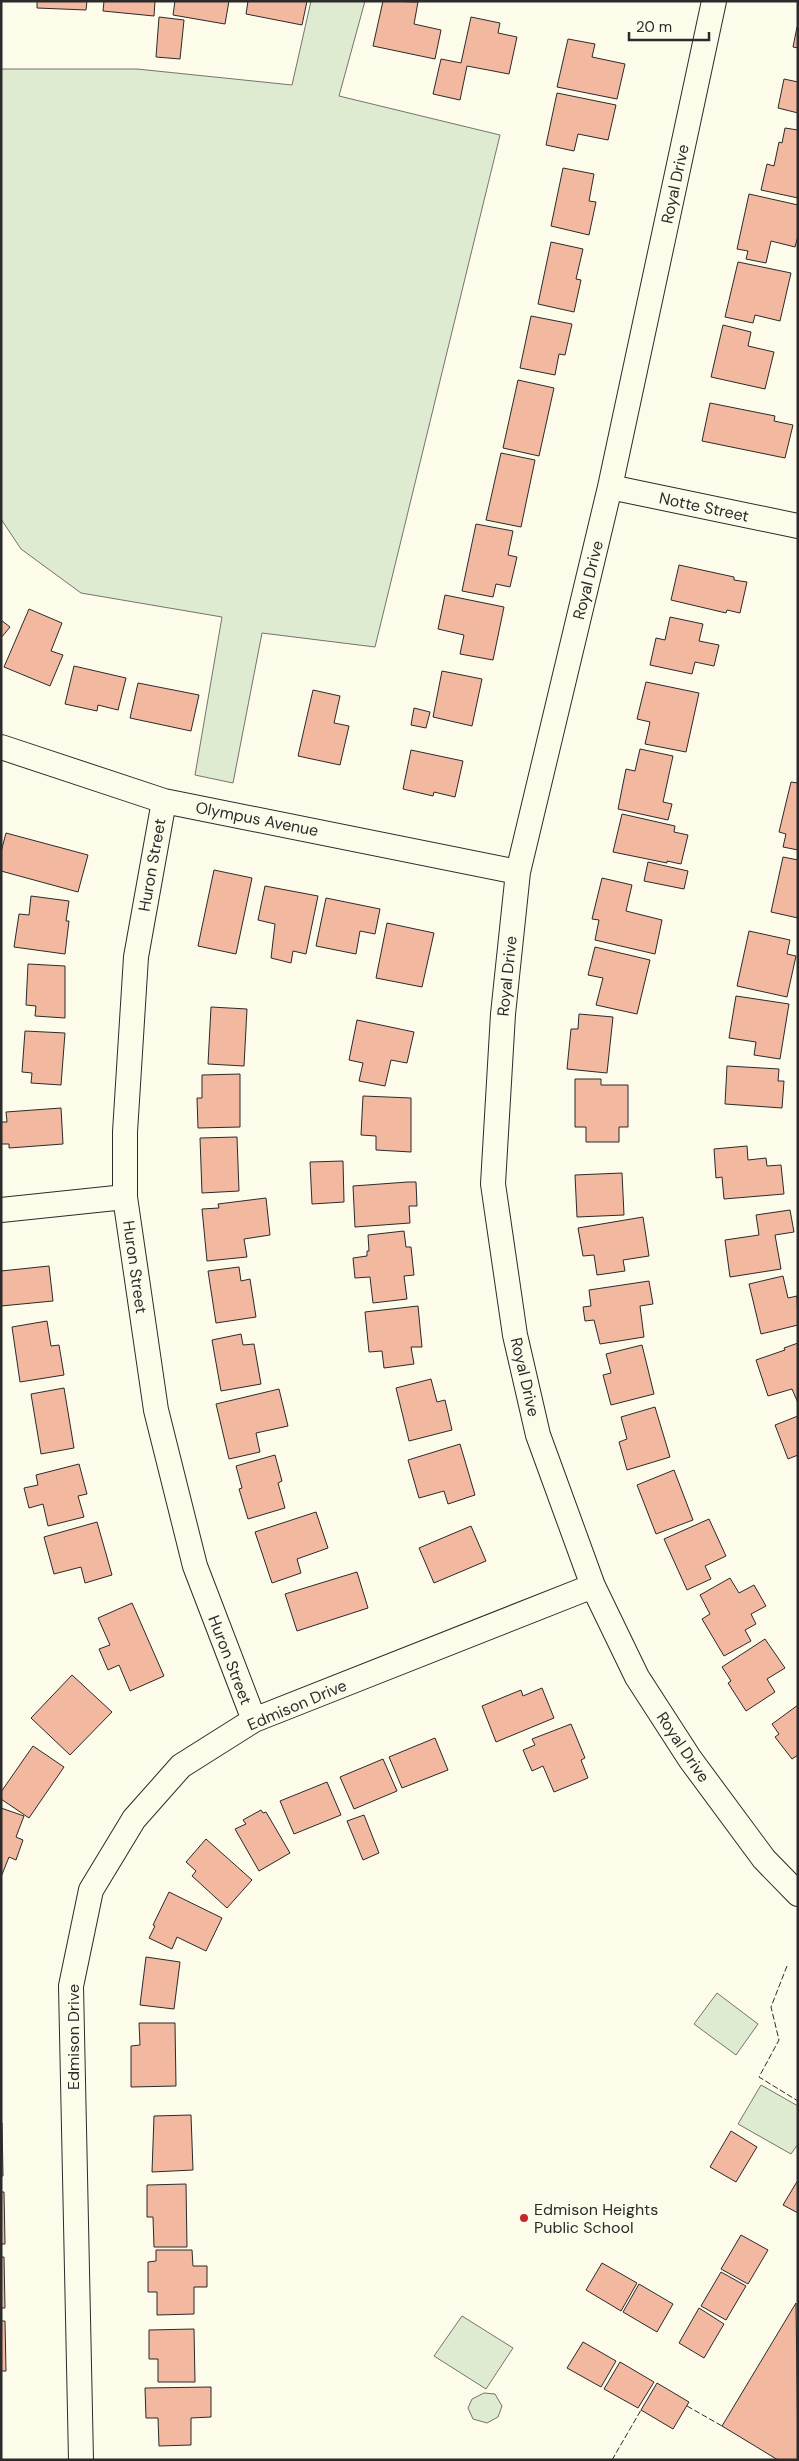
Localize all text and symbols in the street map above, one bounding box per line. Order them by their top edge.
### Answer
scale bar [629,10,709,42]
text: 20 m [636,17,672,37]
street label: Royal Drive [656,142,694,226]
street label: Notte Street [657,487,751,527]
street label: Royal Drive [568,538,608,622]
street label: Olympus Avenue [194,797,320,841]
street label: Huron Street [134,817,170,913]
street label: Royal Drive [492,935,522,1017]
street label: Huron Street [118,1219,152,1315]
street label: Royal Drive [506,1335,544,1419]
street label: Huron Street [203,1612,257,1708]
street label: Edmison Drive [244,1675,350,1735]
street label: Royal Drive [652,1708,714,1786]
street label: Edmison Drive [63,1984,84,2090]
place label: Edmison Heights Public School [534,2199,658,2238]
marker: Edmison Heights Public School [518,2212,530,2224]

